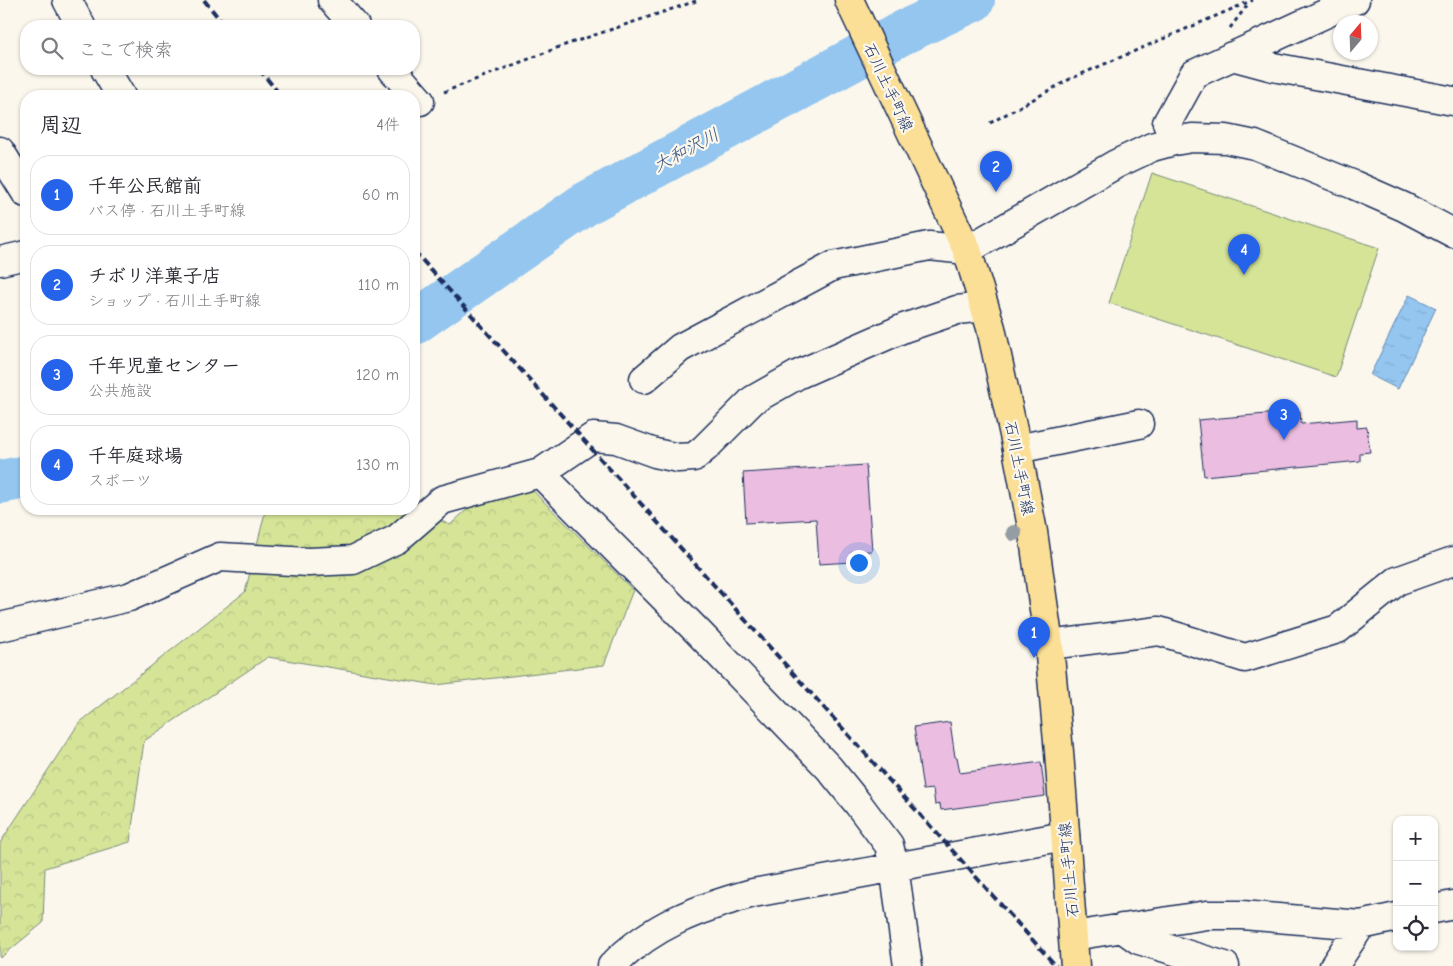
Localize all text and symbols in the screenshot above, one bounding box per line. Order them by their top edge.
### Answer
north arrow [1333,15,1378,60]
search box [20,20,420,75]
icon: search [38,34,66,62]
text: ここで検索 [78,39,173,61]
street label: 石川土手町線 [860,40,917,135]
text: 周辺 [40,113,82,137]
text: 4件 [376,116,400,134]
water label: 大和沢川 [650,124,723,177]
pin: 2 [980,151,1012,192]
text: 千年公民館前 [88,175,202,197]
text: 1 [54,186,60,204]
text: 60 m [362,186,399,204]
text: バス停 · 石川土手町線 [88,202,246,220]
pin: 4 [1228,234,1260,275]
text: チボリ洋菓子店 [88,265,221,287]
text: 2 [53,276,61,294]
text: 110 m [358,276,399,294]
text: ショップ · 石川土手町線 [88,292,261,310]
text: 千年児童センター [88,355,240,377]
text: 3 [53,366,61,384]
text: 120 m [356,366,399,384]
text: 公共施設 [88,382,152,400]
pin: 3 [1268,399,1300,440]
street label: 石川土手町線 [1001,419,1037,517]
text: 千年庭球場 [88,445,183,467]
text: 4 [53,456,61,474]
text: 130 m [356,456,399,474]
text: スポーツ [88,472,152,490]
your location [846,550,872,576]
pin: 1 [1018,617,1050,658]
map controls [1393,816,1438,951]
button: + [1393,816,1438,861]
street label: 石川土手町線 [1056,821,1082,919]
button: − [1393,861,1438,906]
button: locate [1393,906,1438,951]

